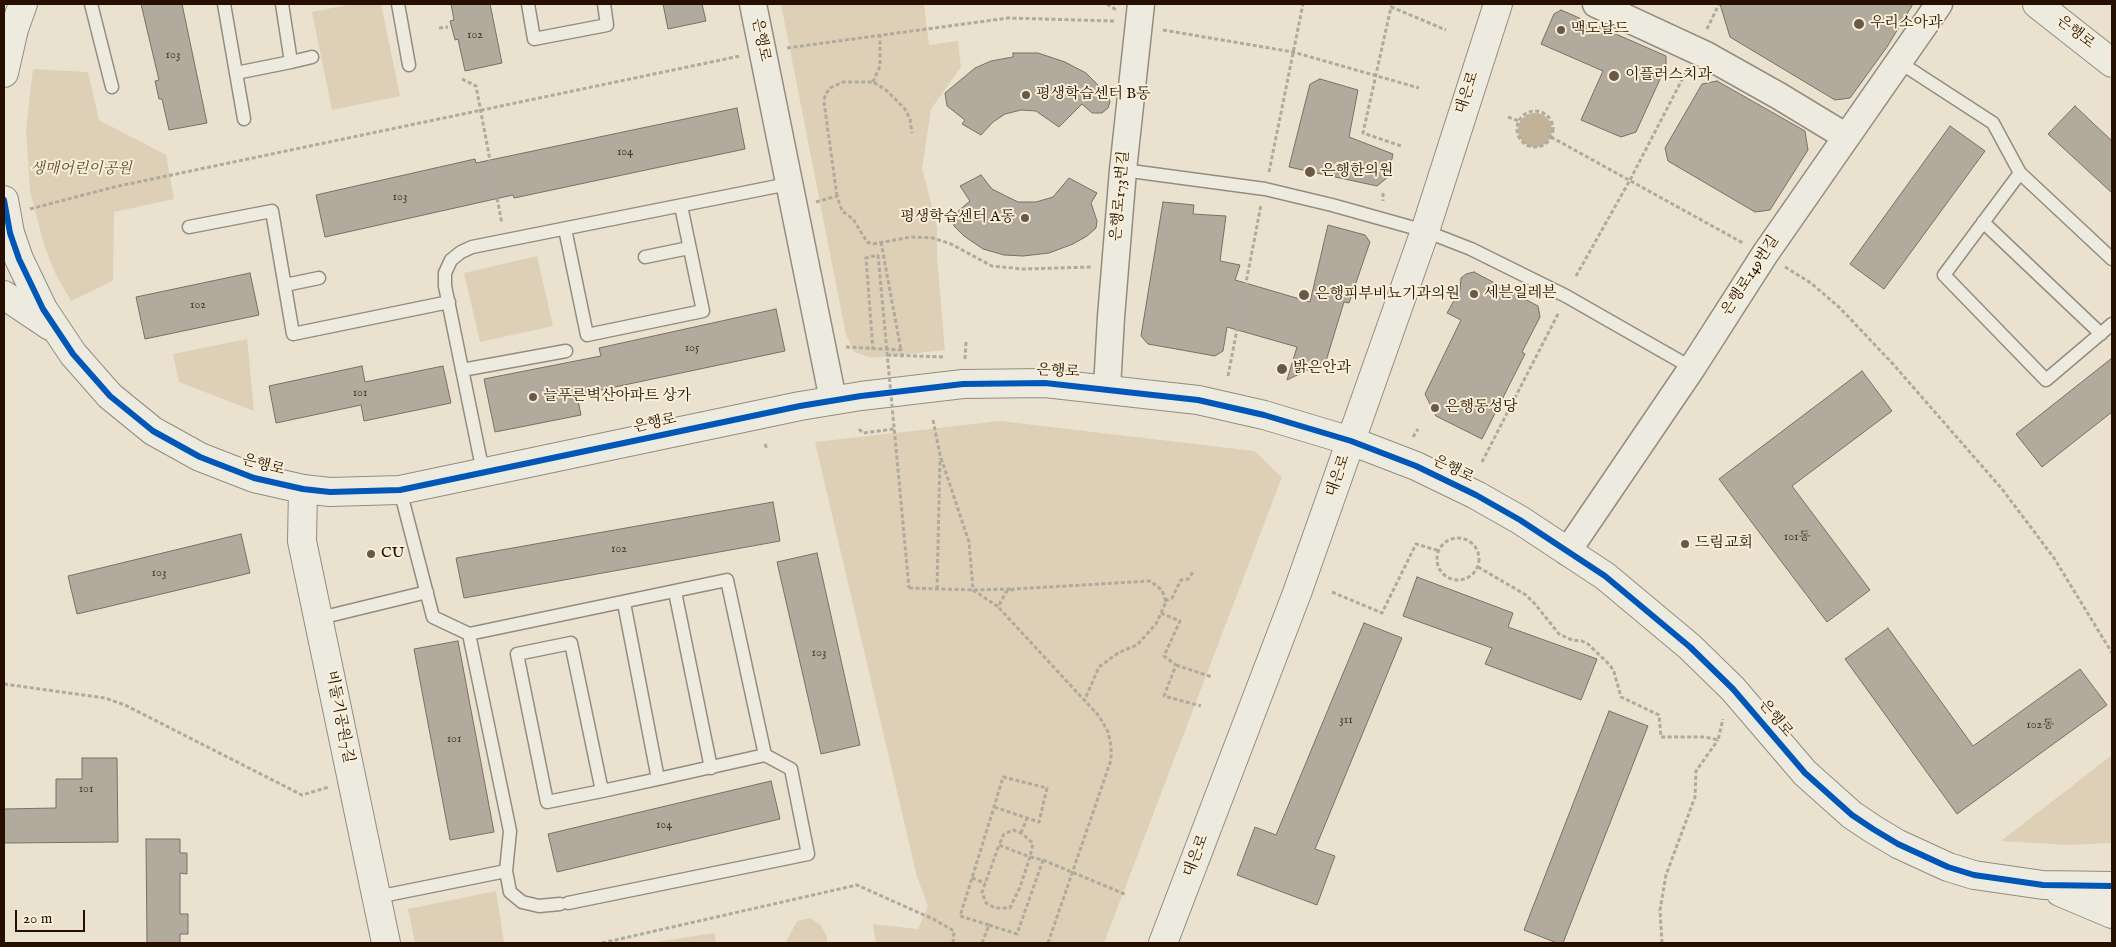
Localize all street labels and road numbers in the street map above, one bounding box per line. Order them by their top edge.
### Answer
street label: 은행로 [2052,13,2098,53]
street label: 은행로 [747,17,773,63]
street label: 대은로 [1453,70,1483,116]
street label: 은행로173번길 [1108,150,1134,242]
street label: 은행로149번길 [1718,233,1784,319]
street label: 은행로 [1036,362,1080,382]
street label: 은행로 [632,411,678,437]
street label: 은행로 [240,452,286,480]
street label: 은행로 [1430,452,1476,488]
street label: 대은로 [1323,453,1355,499]
street label: 비둘기공원7길 [321,669,357,765]
street label: 은행로 [1754,697,1796,741]
street label: 대은로 [1181,832,1213,880]

